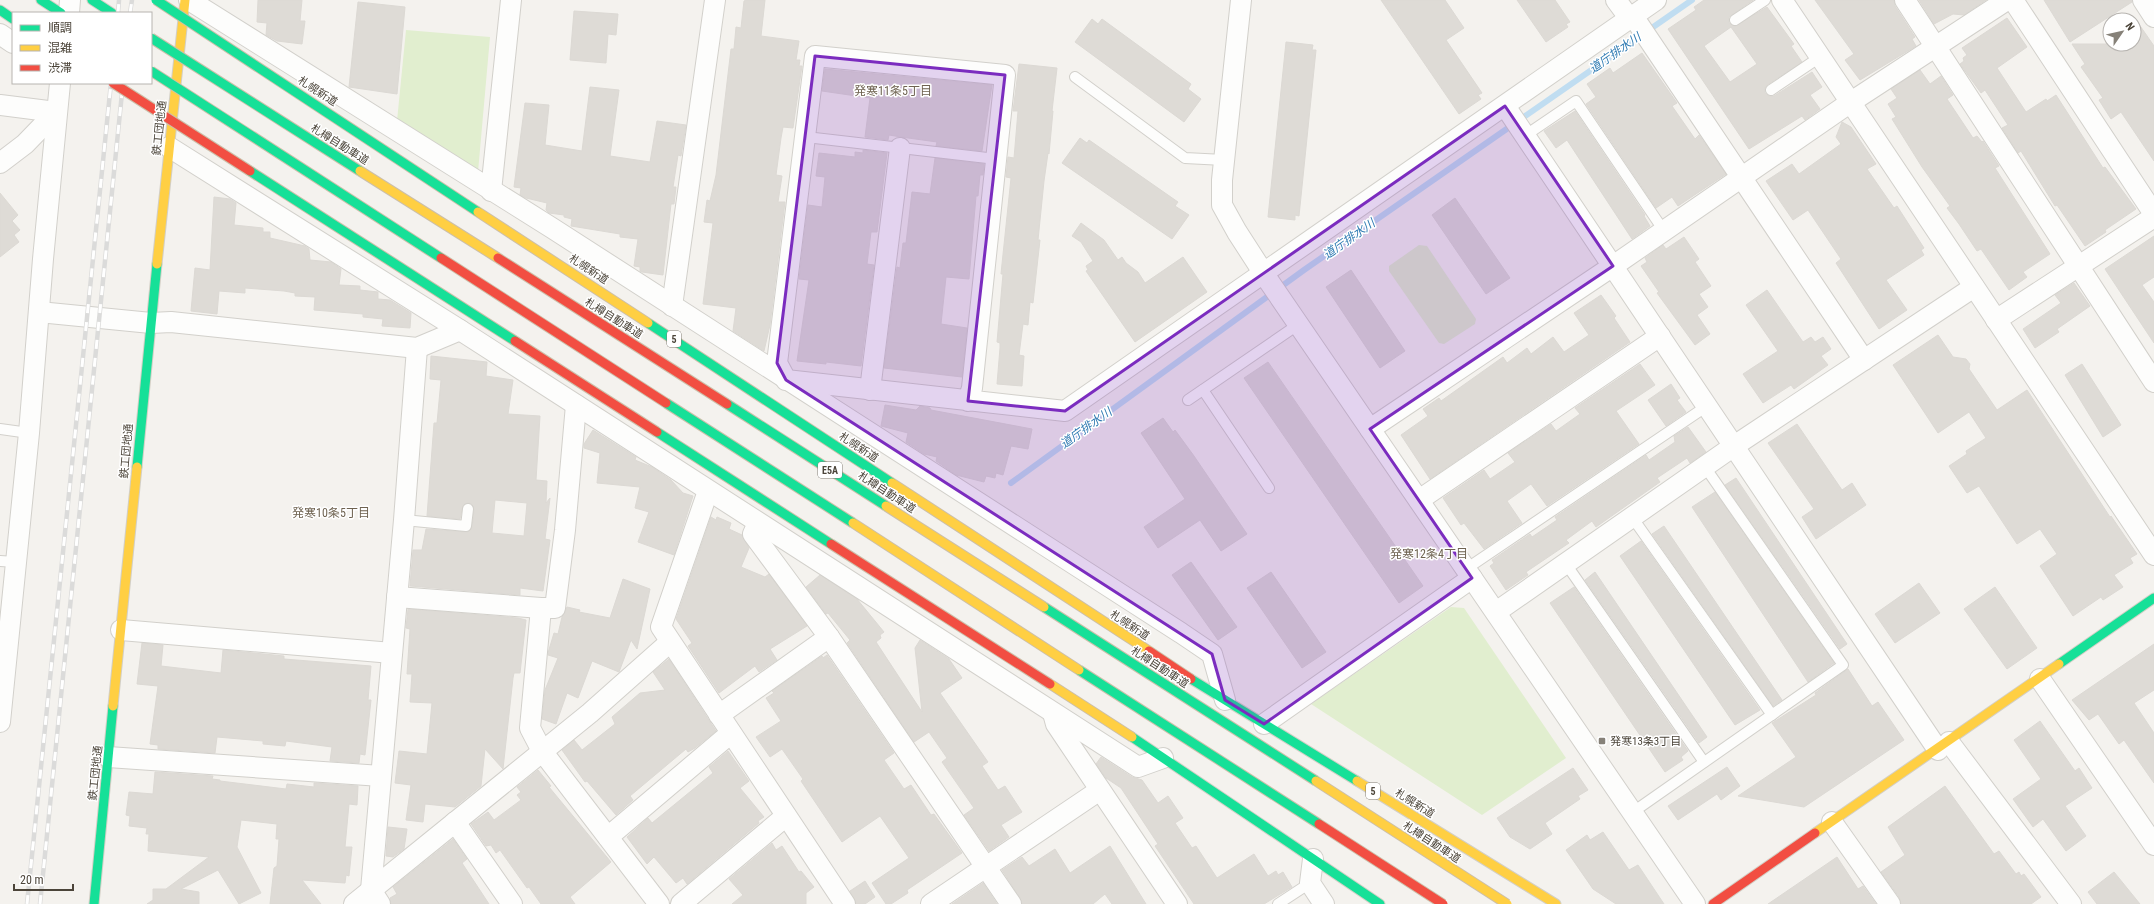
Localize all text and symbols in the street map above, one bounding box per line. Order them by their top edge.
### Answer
legend [12,12,152,84]
north arrow [2102,12,2142,52]
text: N [2123,20,2137,33]
text: 順調 [48,21,72,35]
water label: 道庁排水川 [1586,29,1645,76]
text: 混雑 [48,41,72,55]
text: 渋滞 [48,61,72,75]
street label: 札幌新道 [296,74,340,109]
district label: 発寒11条5丁目 [854,84,932,98]
street label: 鉄工団地通 [150,100,169,156]
street label: 札樽自動車道 [308,121,371,167]
water label: 道庁排水川 [1320,215,1379,262]
street label: 札幌新道 [567,252,611,287]
street label: 札樽自動車道 [582,295,645,341]
road number: 5 [667,331,681,347]
water label: 道庁排水川 [1058,404,1116,451]
street label: 鉄工団地通 [118,423,135,479]
street label: 札幌新道 [837,430,881,465]
road number: E5A [818,462,842,478]
street label: 札樽自動車道 [856,469,918,516]
district label: 発寒10条5丁目 [292,506,370,520]
district label: 発寒12条4丁目 [1390,547,1468,561]
street label: 札幌新道 [1108,608,1152,643]
street label: 札樽自動車道 [1129,644,1191,691]
place label: 発寒13条3丁目 [1610,735,1681,748]
marker: 発寒13条3丁目 [1597,736,1607,746]
street label: 鉄工団地通 [86,745,105,801]
road number: 5 [1366,783,1380,799]
street label: 札幌新道 [1393,786,1437,821]
street label: 札樽自動車道 [1401,819,1463,866]
scale bar [14,866,73,892]
text: 20 m [20,873,44,887]

